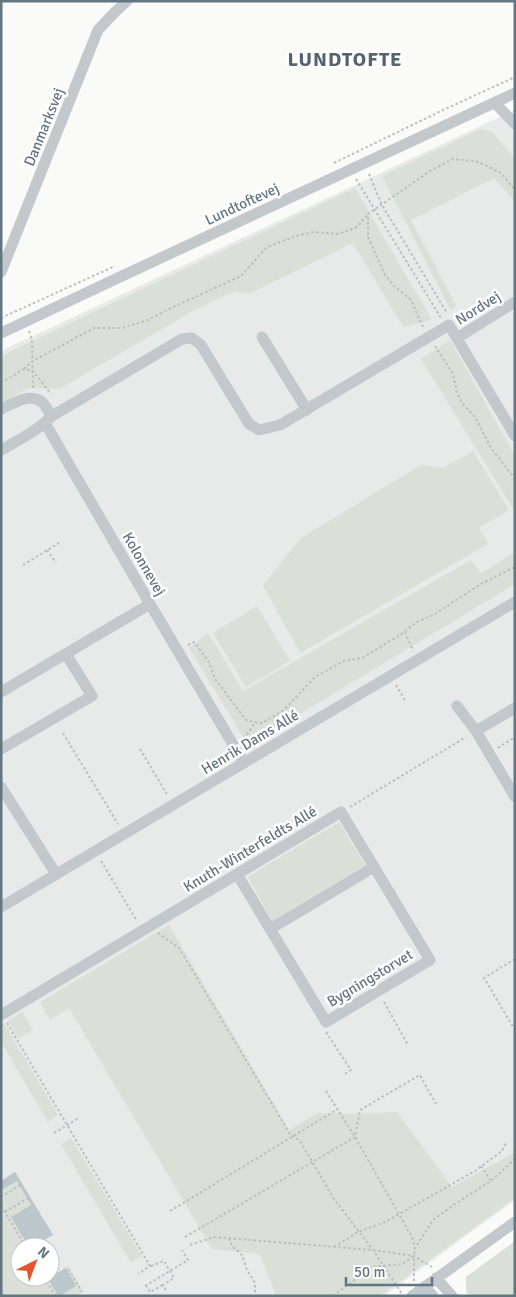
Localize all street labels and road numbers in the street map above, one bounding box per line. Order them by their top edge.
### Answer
street label: Danmarksvej [20,85,68,169]
street label: Lundtoftevej [202,179,282,229]
street label: Nordvej [452,287,504,329]
street label: Kolonnevej [119,529,169,599]
street label: Henrik Dams Allé [198,706,302,778]
street label: Knuth-Winterfeldts Allé [180,802,320,896]
street label: Bygningstorvet [324,945,416,1011]

